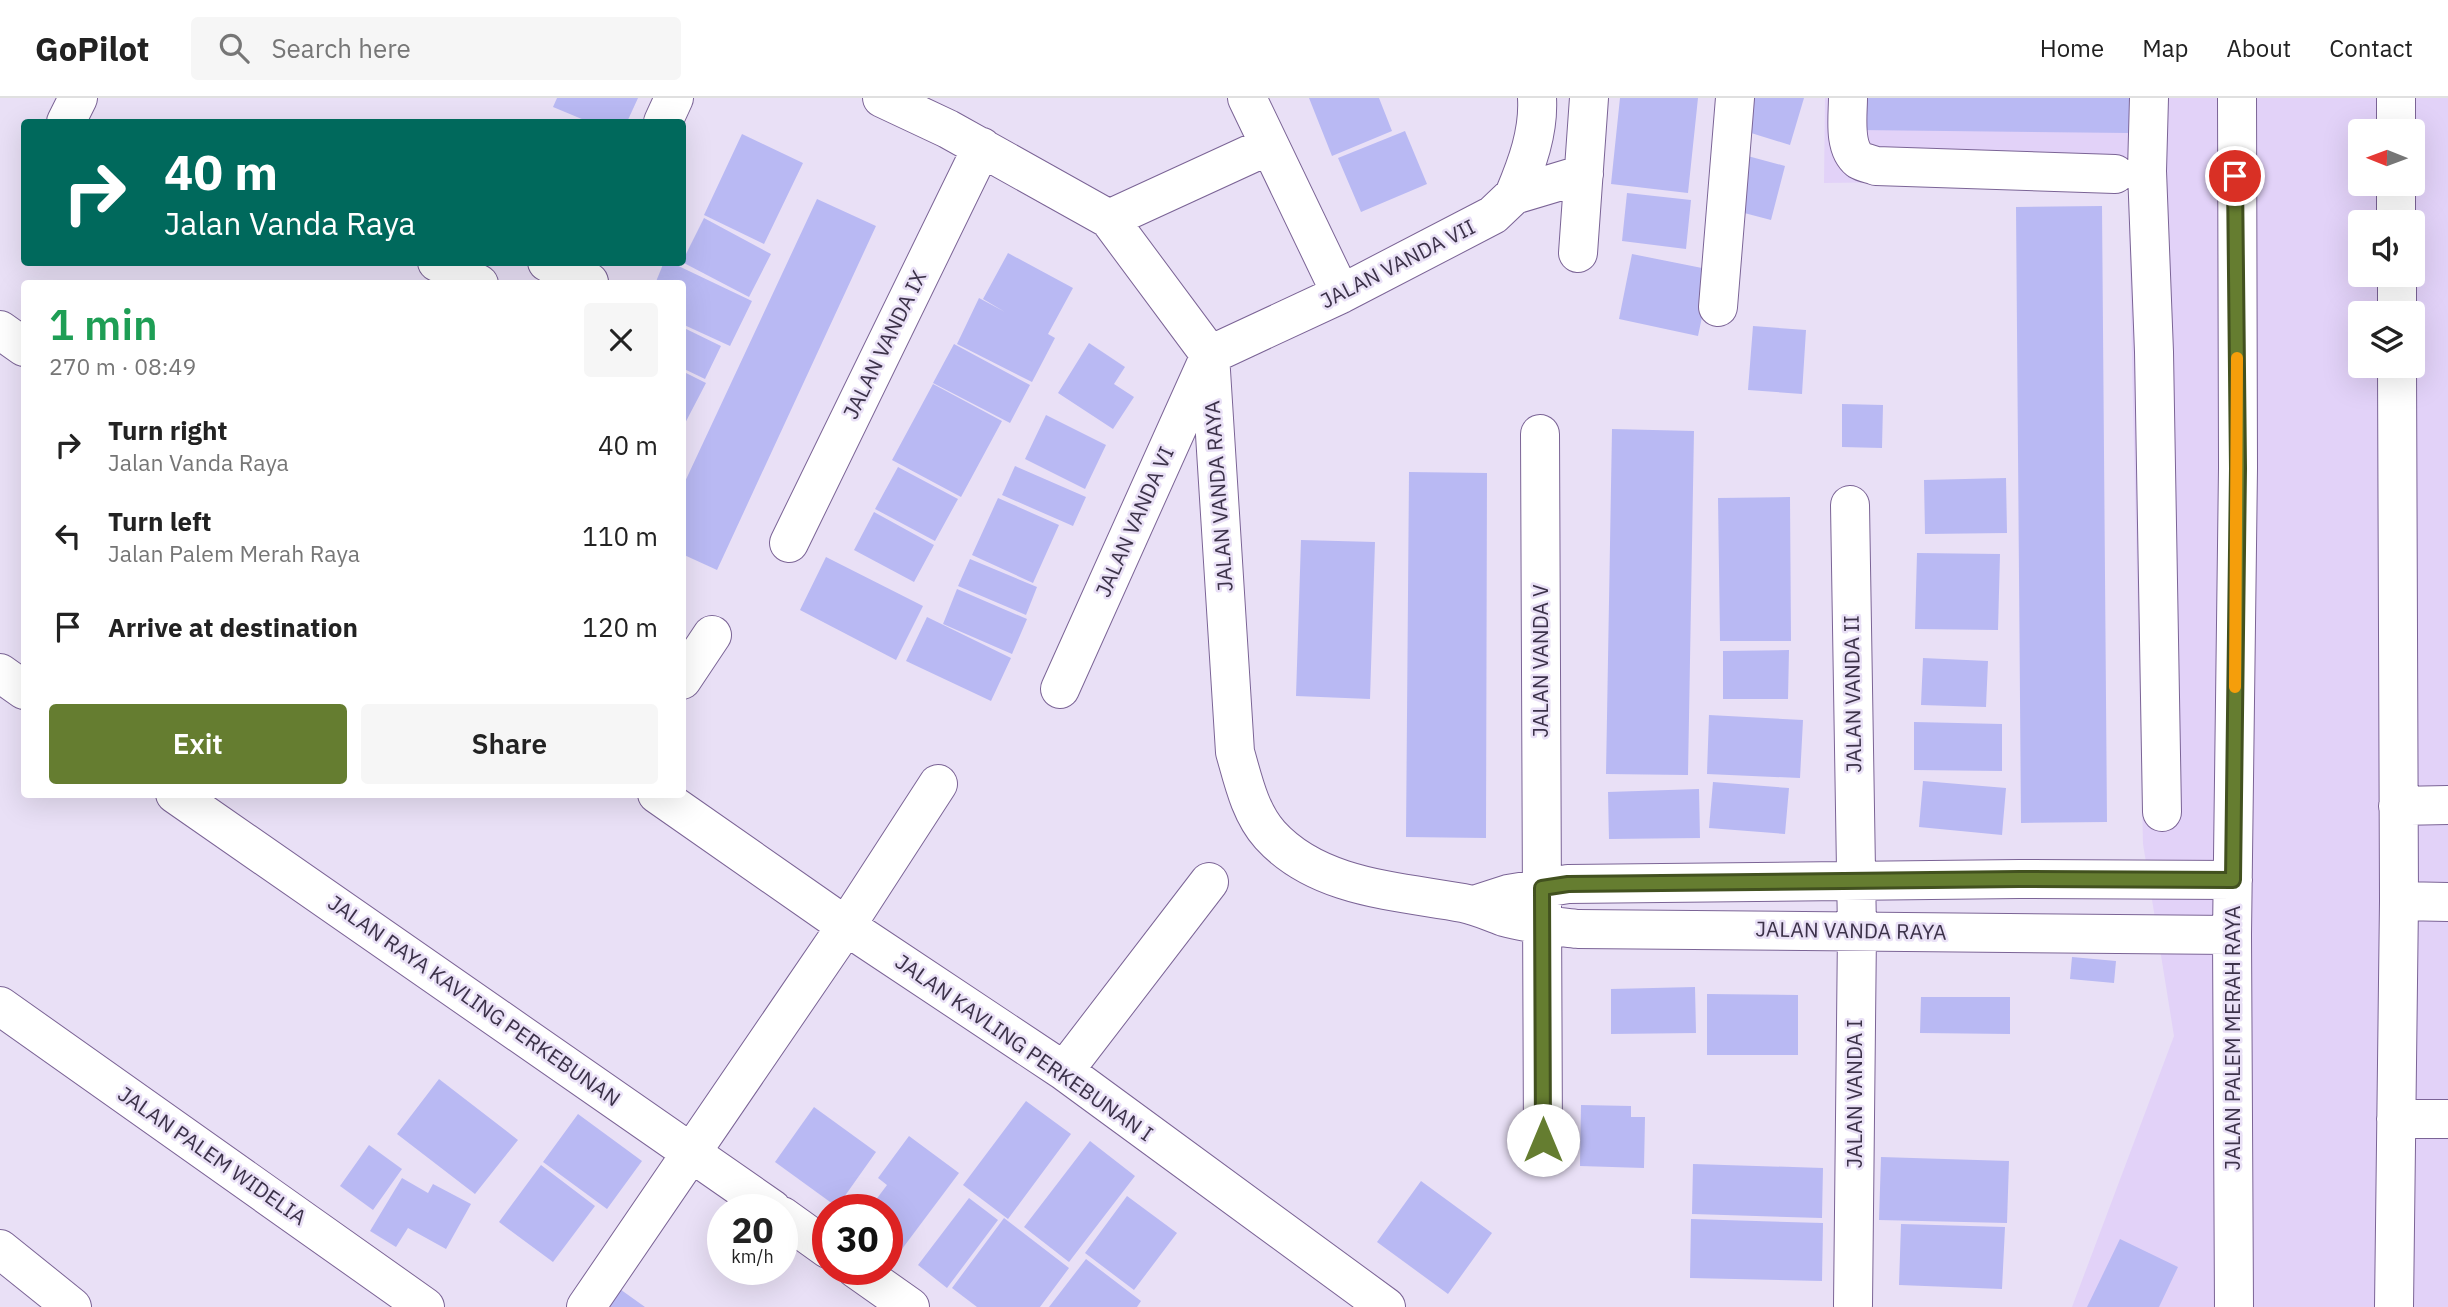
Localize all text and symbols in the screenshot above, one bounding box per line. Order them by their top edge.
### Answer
search box [191,17,681,80]
text: GoPilot [35,27,149,70]
icon: search [215,29,253,67]
text: Search here [271,31,411,65]
text: Home [2040,32,2104,64]
text: Map [2142,32,2188,64]
text: About [2226,32,2291,64]
text: Contact [2329,32,2413,64]
north arrow [2348,119,2426,196]
map controls [2348,119,2425,378]
text: 40 m [164,140,278,203]
pin [2205,146,2265,206]
icon: right [49,147,140,238]
icon: arrive [2216,157,2254,195]
text: Jalan Vanda Raya [164,202,416,244]
button: sound [2348,210,2425,287]
street label: JALAN VANDA VII [1315,212,1480,314]
street label: JALAN VANDA IX [836,266,932,424]
text: 1 min [49,297,158,352]
button: layers [2348,301,2425,378]
button: close [584,303,658,377]
text: 270 m · 08:49 [49,351,196,381]
street label: JALAN VANDA RAYA [1197,400,1239,592]
text: Turn right [108,413,227,447]
icon: right [49,426,87,464]
text: 40 m [598,428,658,462]
street label: JALAN VANDA VI [1088,442,1180,601]
text: Jalan Vanda Raya [108,447,289,477]
text: Turn left [108,504,211,538]
icon: left [49,517,87,555]
text: 110 m [582,519,658,553]
text: Jalan Palem Merah Raya [108,538,360,568]
street label: JALAN VANDA V [1526,584,1554,738]
icon: arrive [49,608,87,646]
text: Arrive at destination [108,610,358,644]
text: 120 m [582,610,658,644]
street label: JALAN VANDA II [1837,615,1867,773]
button: Exit [49,704,347,784]
button: Share [361,704,658,784]
street label: JALAN RAYA KAVLING PERKEBUNAN [323,888,626,1112]
street label: JALAN PALEM MERAH RAYA [2218,906,2246,1170]
street label: JALAN VANDA RAYA [1755,914,1947,946]
street label: JALAN KAVLING PERKEBUNAN I [890,947,1159,1147]
street label: JALAN VANDA I [1840,1019,1868,1169]
street label: JALAN PALEM WIDELIA [113,1079,312,1231]
position arrow [1506,1103,1580,1177]
speed limit sign: 30 [812,1194,903,1285]
text: 20 [731,1207,774,1253]
text: km/h [731,1245,774,1268]

